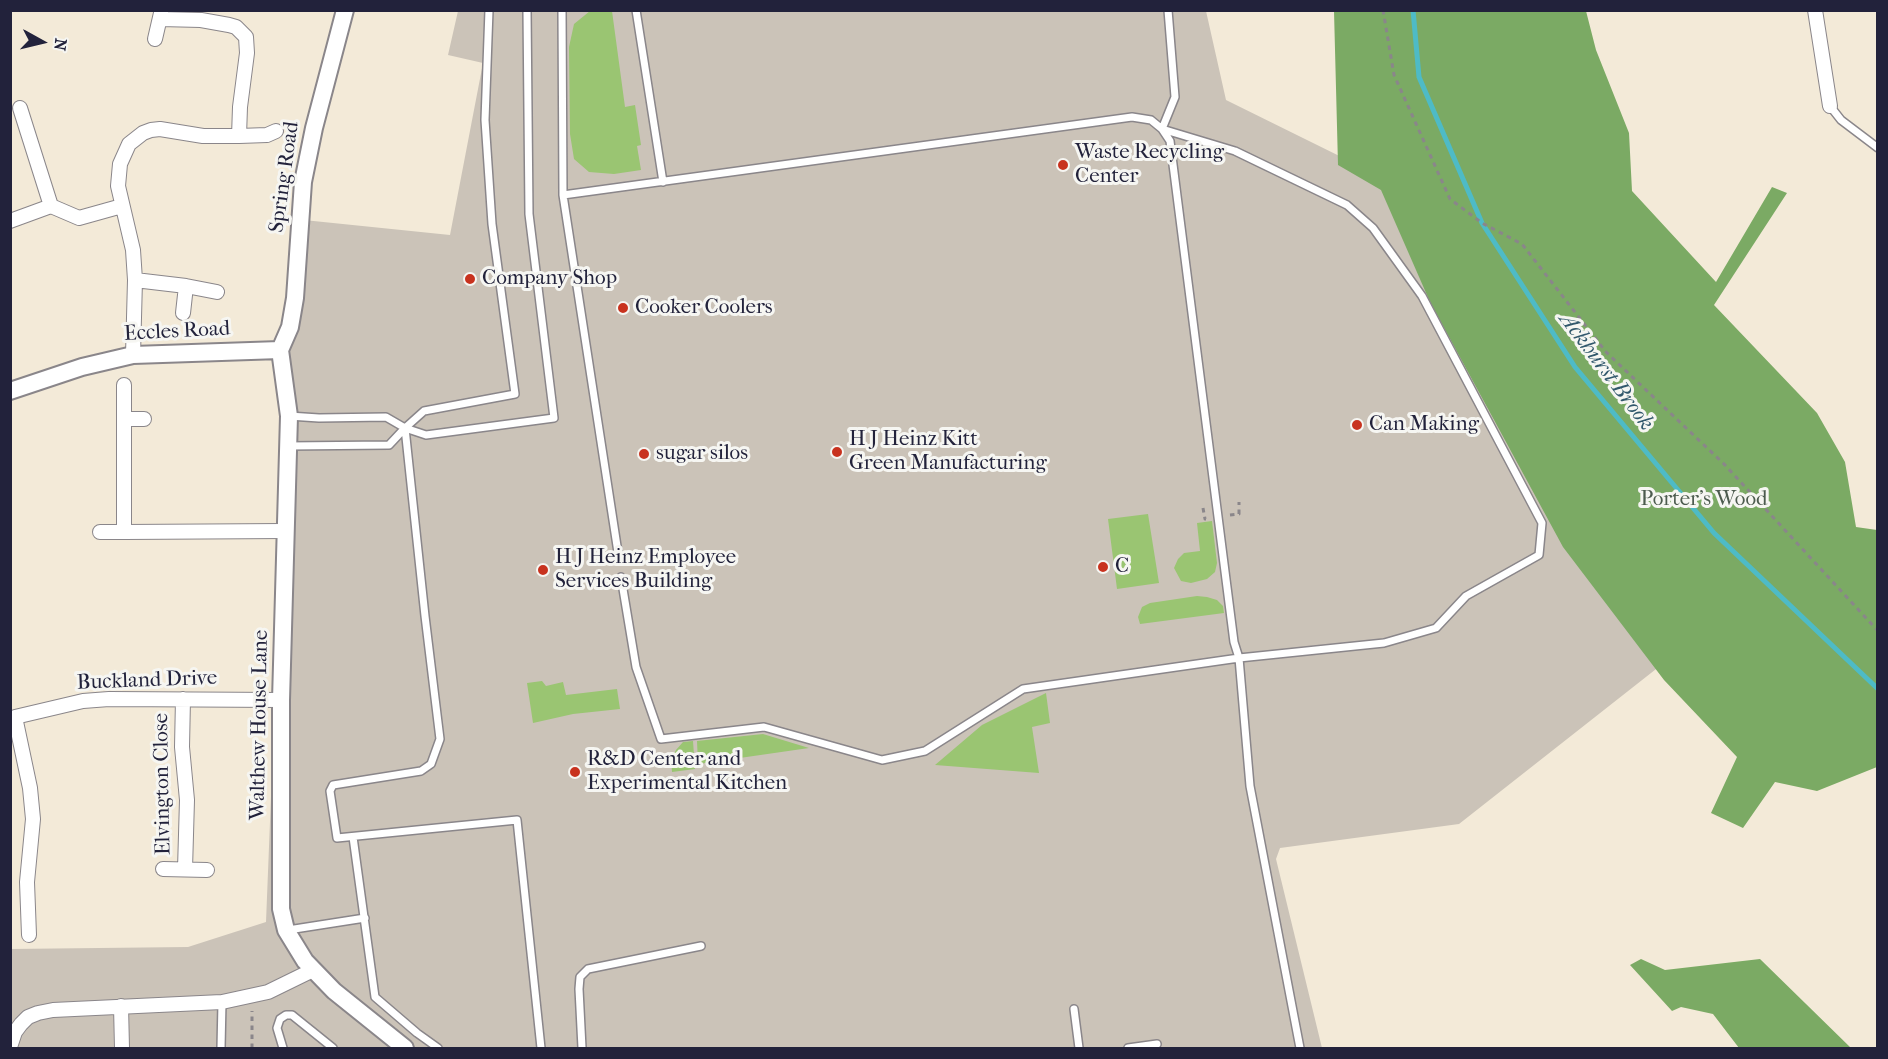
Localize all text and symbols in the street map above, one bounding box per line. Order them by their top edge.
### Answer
north arrow [12,12,72,72]
text: N [50,37,71,52]
street label: Spring Road [265,120,305,234]
place label: Waste Recycling Center [1075,140,1224,190]
marker: Waste Recycling Center [1056,158,1070,172]
place label: Company Shop [482,266,617,292]
marker: Company Shop [463,272,477,286]
place label: Cooker Coolers [635,295,773,321]
marker: Cooker Coolers [616,301,630,315]
water label: Ackhurst Brook [1553,308,1659,436]
street label: Eccles Road [123,317,231,347]
place label: Can Making [1369,412,1479,438]
marker: Can Making [1350,418,1364,432]
place label: H J Heinz Kitt Green Manufacturing [849,427,1047,477]
place label: sugar silos [656,441,748,467]
marker: H J Heinz Kitt Green Manufacturing [830,445,844,459]
marker: sugar silos [637,447,651,461]
park label: Porter's Wood [1640,487,1768,513]
place label: H J Heinz Employee Services Building [555,545,736,595]
place label: C [1115,554,1129,580]
marker: C [1096,560,1110,574]
marker: H J Heinz Employee Services Building [536,563,550,577]
street label: Walthew House Lane [246,630,274,820]
street label: Buckland Drive [76,666,218,696]
street label: Elvington Close [149,713,177,855]
place label: R&D Center and Experimental Kitchen [587,747,787,797]
marker: R&D Center and Experimental Kitchen [568,765,582,779]

